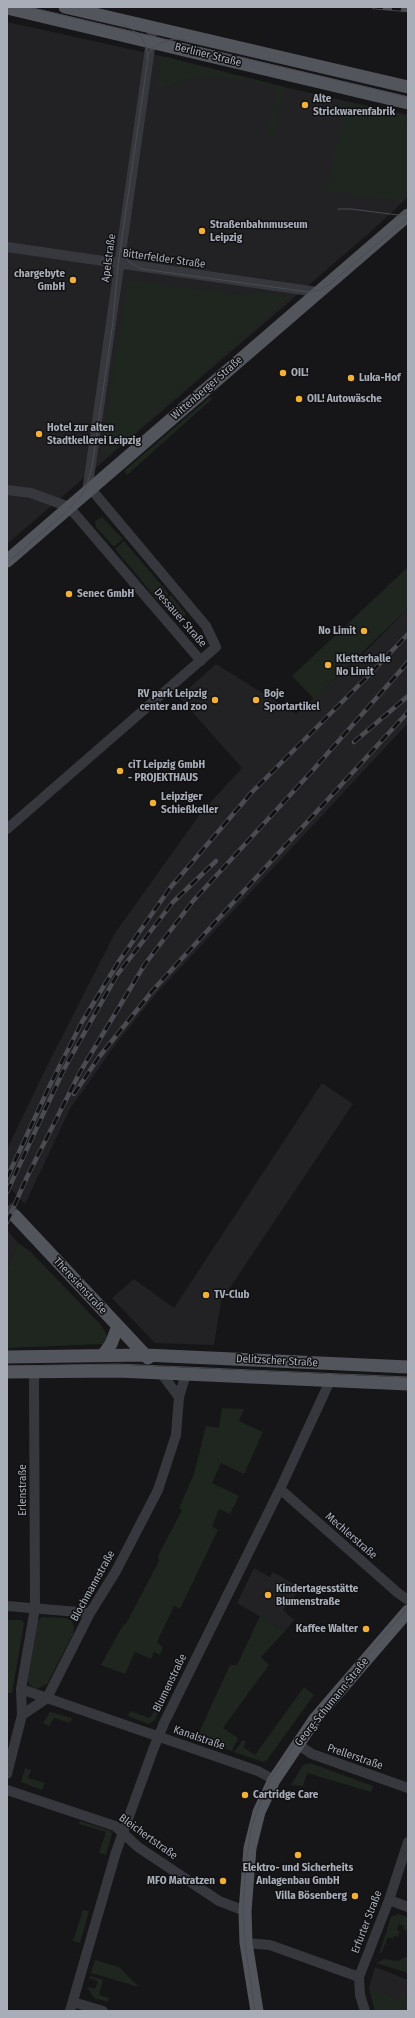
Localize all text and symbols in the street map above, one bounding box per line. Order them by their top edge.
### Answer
street label: Berliner Straße [173,40,243,70]
place label: Alte Strickwarenfabrik [313,92,395,118]
marker: Alte Strickwarenfabrik [300,100,310,110]
place label: Straßenbahnmuseum Leipzig [210,218,308,244]
marker: Straßenbahnmuseum Leipzig [197,226,207,236]
street label: Apelstraße [99,233,119,283]
street label: Bitterfelder Straße [122,247,206,271]
place label: chargebyte GmbH [14,267,65,293]
marker: chargebyte GmbH [68,275,78,285]
street label: Wittenberger Straße [169,353,245,423]
place label: OIL! [291,366,309,380]
marker: OIL! [278,368,288,378]
place label: Luka-Hof [359,371,401,385]
marker: Luka-Hof [346,373,356,383]
place label: OIL! Autowäsche [307,392,382,406]
marker: OIL! Autowäsche [294,394,304,404]
place label: Hotel zur alten Stadtkellerei Leipzig [47,421,141,447]
marker: Hotel zur alten Stadtkellerei Leipzig [34,429,44,439]
street label: Dessauer Straße [151,586,209,650]
place label: Senec GmbH [77,587,134,601]
marker: Senec GmbH [64,589,74,599]
place label: No Limit [318,624,356,638]
marker: No Limit [359,626,369,636]
place label: Kletterhalle No Limit [336,652,391,678]
marker: Kletterhalle No Limit [323,660,333,670]
place label: RV park Leipzig center and zoo [137,687,207,713]
place label: Boje Sportartikel [264,687,320,713]
marker: RV park Leipzig center and zoo [210,695,220,705]
marker: Boje Sportartikel [251,695,261,705]
place label: ciT Leipzig GmbH - PROJEKTHAUS [128,758,205,784]
marker: ciT Leipzig GmbH - PROJEKTHAUS [115,766,125,776]
place label: Leipziger Schießkeller [161,790,218,816]
marker: Leipziger Schießkeller [148,798,158,808]
street label: Theresienstraße [50,1255,110,1317]
place label: TV-Club [214,1288,249,1302]
marker: TV-Club [201,1290,211,1300]
street label: Delitzscher Straße [236,1352,318,1370]
street label: Erlenstraße [16,1464,30,1516]
street label: Mechlerstraße [322,1510,380,1562]
street label: Blochmannstraße [68,1548,118,1624]
place label: Kindertagesstätte Blumenstraße [276,1582,358,1608]
marker: Kindertagesstätte Blumenstraße [263,1590,273,1600]
place label: Kaffee Walter [296,1622,358,1636]
marker: Kaffee Walter [361,1624,371,1634]
street label: Blumenstraße [150,1652,190,1714]
street label: Georg-Schumann-Straße [292,1655,372,1749]
street label: Kanalstraße [172,1723,226,1753]
street label: Prellerstraße [325,1741,385,1773]
place label: Cartridge Care [253,1788,318,1802]
marker: Cartridge Care [240,1790,250,1800]
street label: Bleichertstraße [116,1811,180,1863]
marker: Elektro- und Sicherheits Anlagenbau GmbH [293,1850,303,1860]
place label: Elektro- und Sicherheits Anlagenbau GmbH [243,1861,353,1887]
place label: MFO Matratzen [147,1874,215,1888]
marker: MFO Matratzen [218,1876,228,1886]
place label: Villa Bösenberg [276,1889,347,1903]
street label: Erfurter Straße [349,1889,385,1955]
marker: Villa Bösenberg [350,1891,360,1901]

